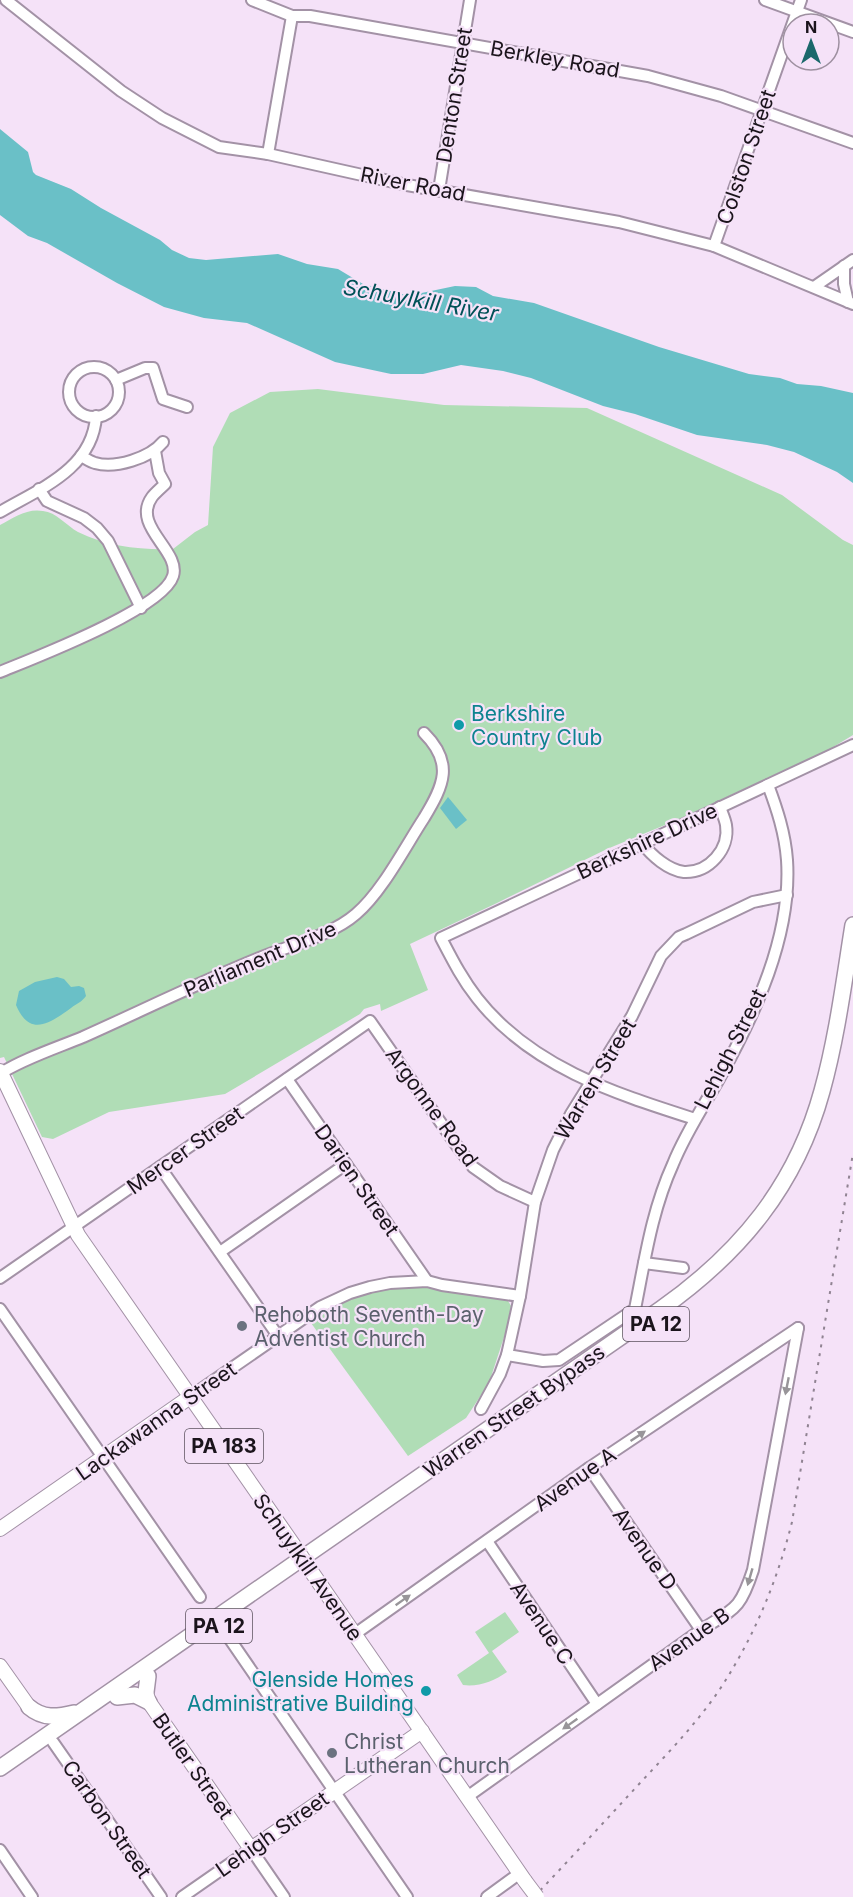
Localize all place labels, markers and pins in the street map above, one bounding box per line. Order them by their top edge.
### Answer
place label: Berkshire Country Club [471,701,602,750]
marker: Berkshire Country Club [452,718,466,732]
place label: Rehoboth Seventh-Day Adventist Church [254,1302,484,1351]
marker: Rehoboth Seventh-Day Adventist Church [235,1319,249,1333]
place label: Glenside Homes Administrative Building [187,1667,414,1716]
marker: Glenside Homes Administrative Building [419,1684,433,1698]
place label: Christ Lutheran Church [344,1729,510,1778]
marker: Christ Lutheran Church [325,1746,339,1760]

